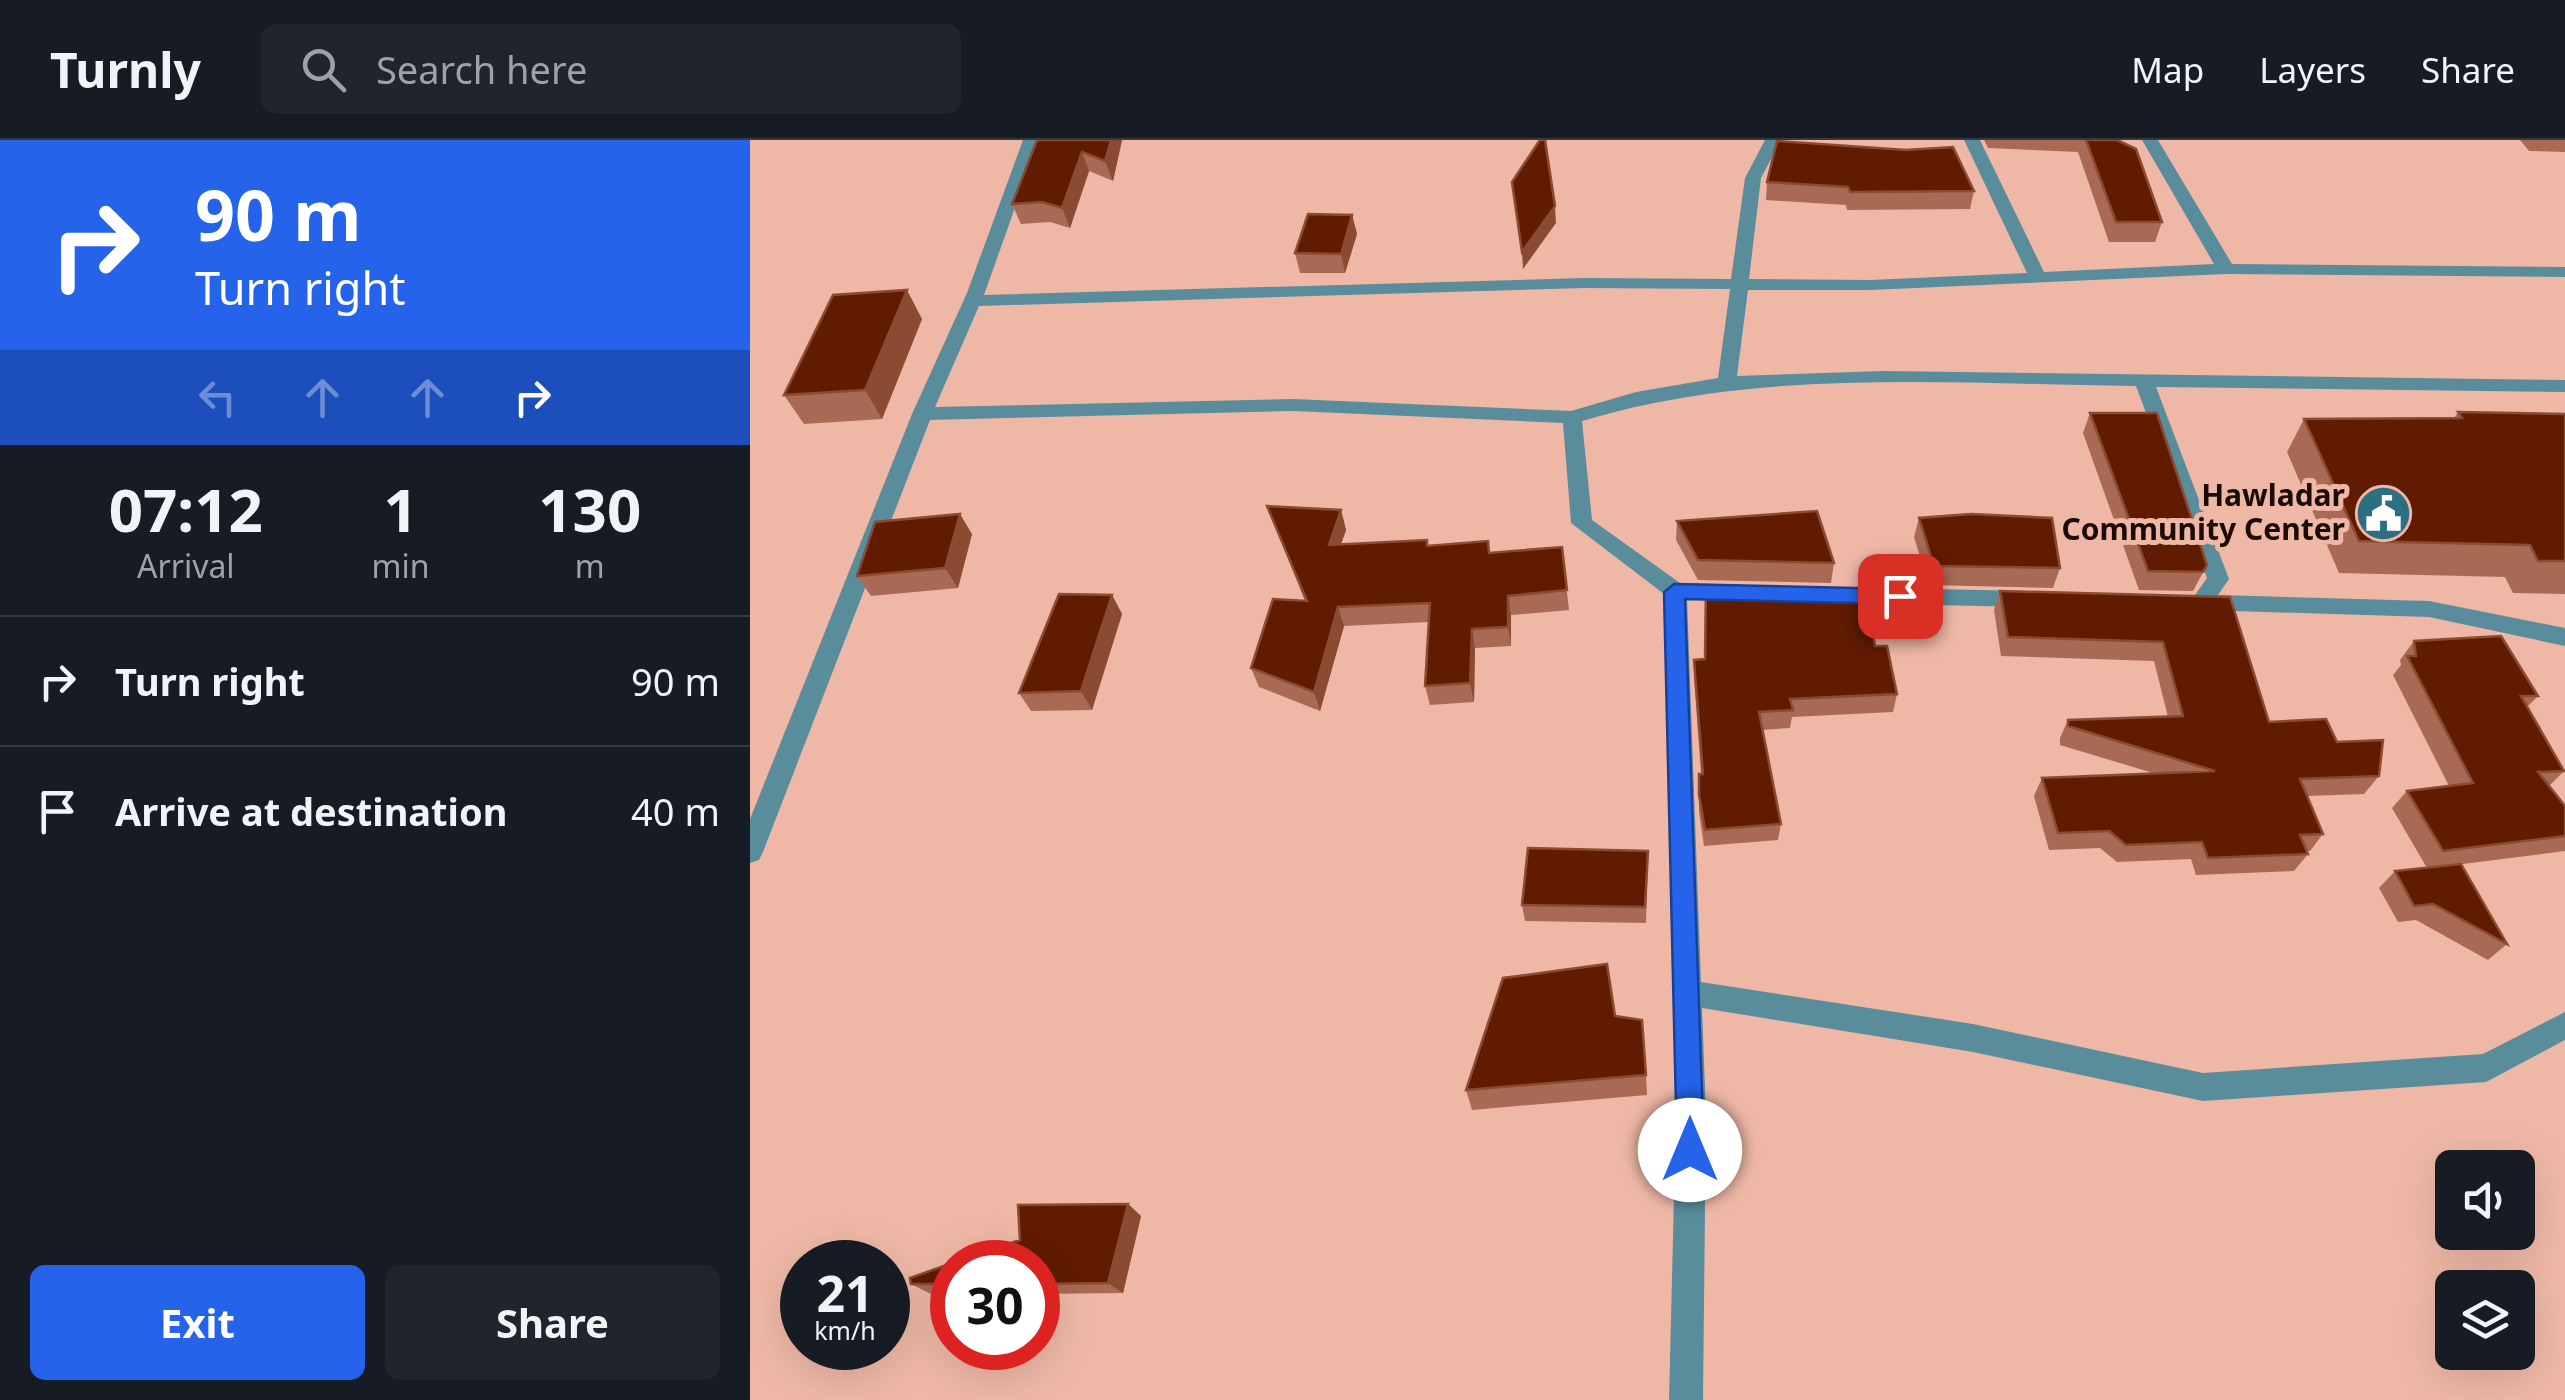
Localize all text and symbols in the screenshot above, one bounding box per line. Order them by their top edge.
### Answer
search box [261,24,961,114]
text: Turnly [50,37,201,102]
icon: search [296,42,351,97]
text: Search here [376,43,587,95]
text: Map [2131,46,2204,93]
text: Layers [2259,46,2366,93]
text: Share [2421,46,2515,93]
text: 90 m [195,166,362,262]
icon: right [30,180,160,310]
text: Turn right [195,257,406,318]
icon: left [190,370,245,425]
icon: ahead [295,370,350,425]
icon: ahead [400,370,455,425]
icon: right [505,370,560,425]
text: 07:12 [109,468,263,550]
text: 1 [383,468,418,550]
text: 130 [538,468,641,550]
place label: Hawladar Community Center [2062,474,2346,549]
public building icon: Hawladar Community Center [2354,483,2414,543]
text: Arrival [137,544,235,587]
text: min [372,544,430,587]
text: m [575,544,605,587]
pin [1858,554,1943,639]
icon: arrive [1873,569,1928,624]
icon: right [30,654,85,709]
text: Turn right [115,655,305,707]
text: 90 m [631,655,720,707]
icon: arrive [30,784,85,839]
text: Arrive at destination [115,785,507,837]
text: 40 m [631,785,720,837]
position arrow [1638,1098,1742,1202]
map controls [2435,1150,2535,1370]
button: sound [2435,1150,2535,1250]
speed limit sign: 30 [930,1240,1060,1370]
text: 21 [816,1259,874,1327]
button: Exit [30,1265,365,1380]
button: Share [385,1265,720,1380]
button: layers [2435,1270,2535,1370]
text: km/h [814,1313,876,1347]

